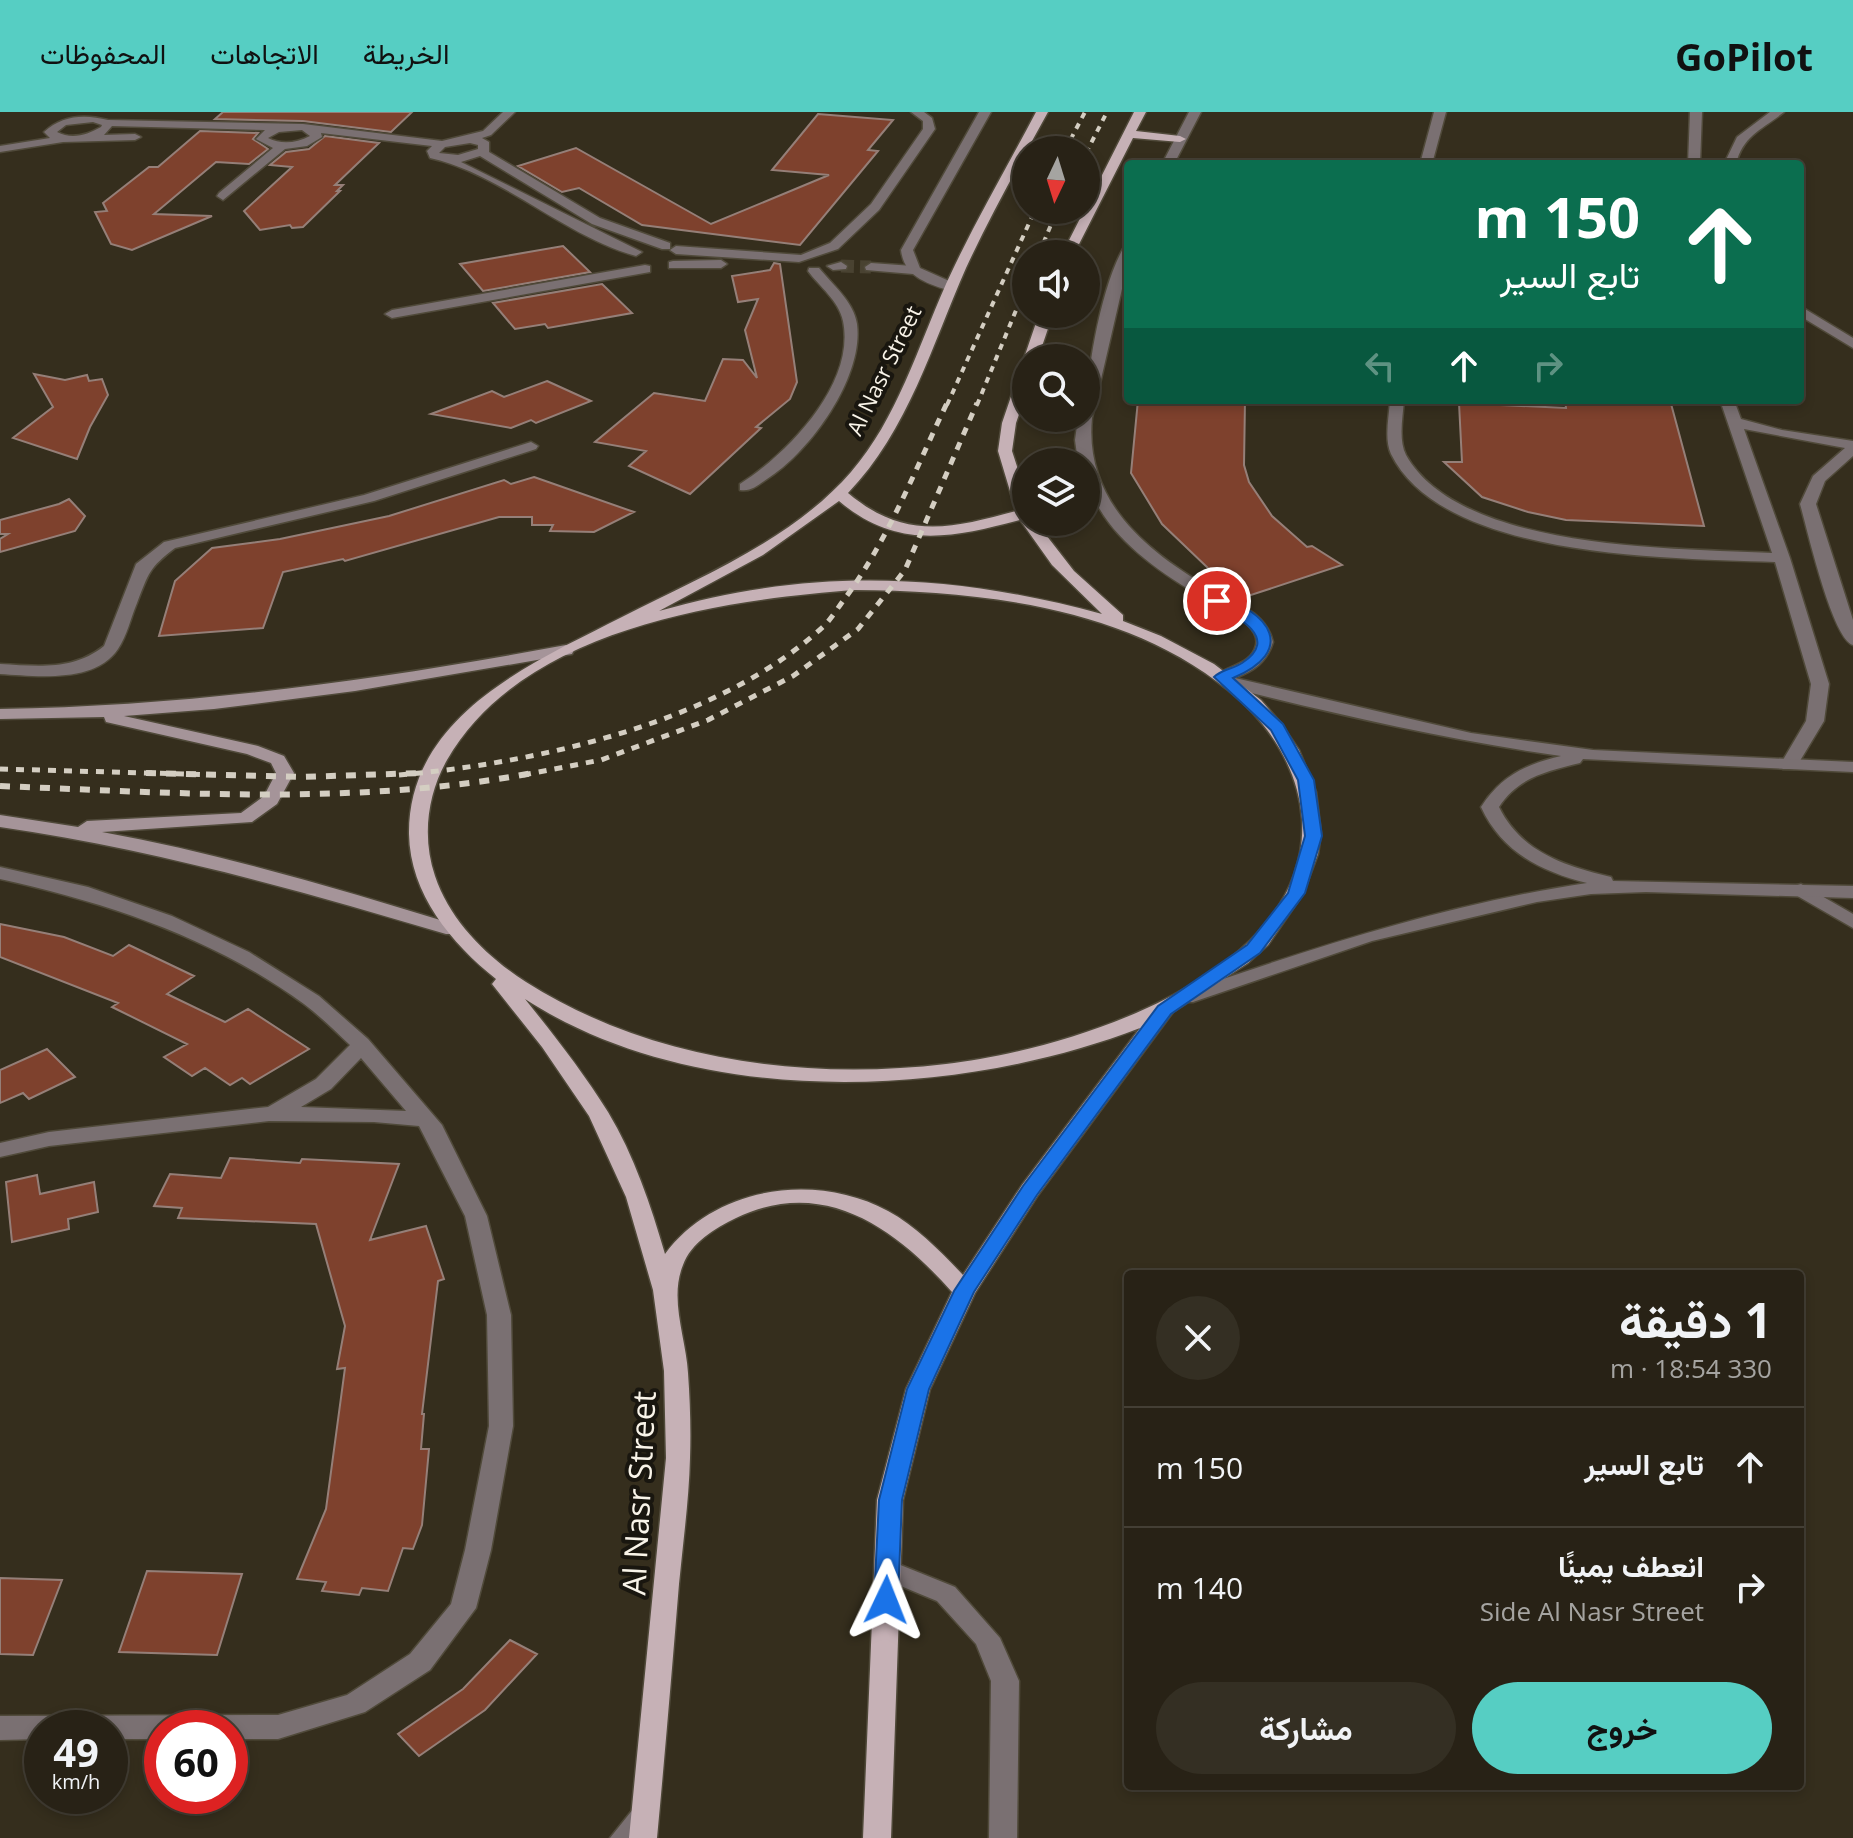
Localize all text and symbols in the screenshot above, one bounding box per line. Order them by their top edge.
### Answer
text: GoPilot [1675,30,1813,82]
text: المحفوظات [40,34,166,72]
text: الاتجاهات [210,34,319,72]
text: الخريطة [363,34,449,72]
north arrow [1012,136,1100,224]
map controls [1012,136,1100,536]
text: 150 m [1474,178,1640,254]
icon: ahead [1668,192,1772,296]
button: sound [1012,240,1100,328]
text: تابع السير [1500,250,1640,299]
street label: Al Nasr Street [839,300,927,440]
button: search [1012,344,1100,432]
icon: left [1358,344,1402,388]
icon: ahead [1442,344,1486,388]
icon: right [1526,344,1570,388]
button: layers [1012,448,1100,536]
pin [1183,567,1251,635]
icon: arrive [1195,579,1239,623]
text: 1 دقيقة [1619,1287,1772,1352]
button: close [1156,1296,1240,1380]
text: 330 m · 18:54 [1610,1350,1772,1386]
street label: Al Nasr Street [611,1390,665,1596]
text: تابع السير [1584,1443,1704,1484]
icon: ahead [1728,1445,1772,1489]
text: 150 m [1156,1447,1243,1488]
text: انعطف يمينًا [1558,1545,1704,1586]
position arrow [844,1558,928,1642]
icon: right [1728,1565,1772,1609]
text: 140 m [1156,1567,1243,1608]
text: Side Al Nasr Street [1480,1593,1704,1629]
button: مشاركة [1156,1682,1456,1774]
button: خروج [1472,1682,1772,1774]
speed limit sign: 60 [144,1710,248,1814]
text: 49 [53,1724,99,1779]
text: km/h [52,1768,100,1795]

